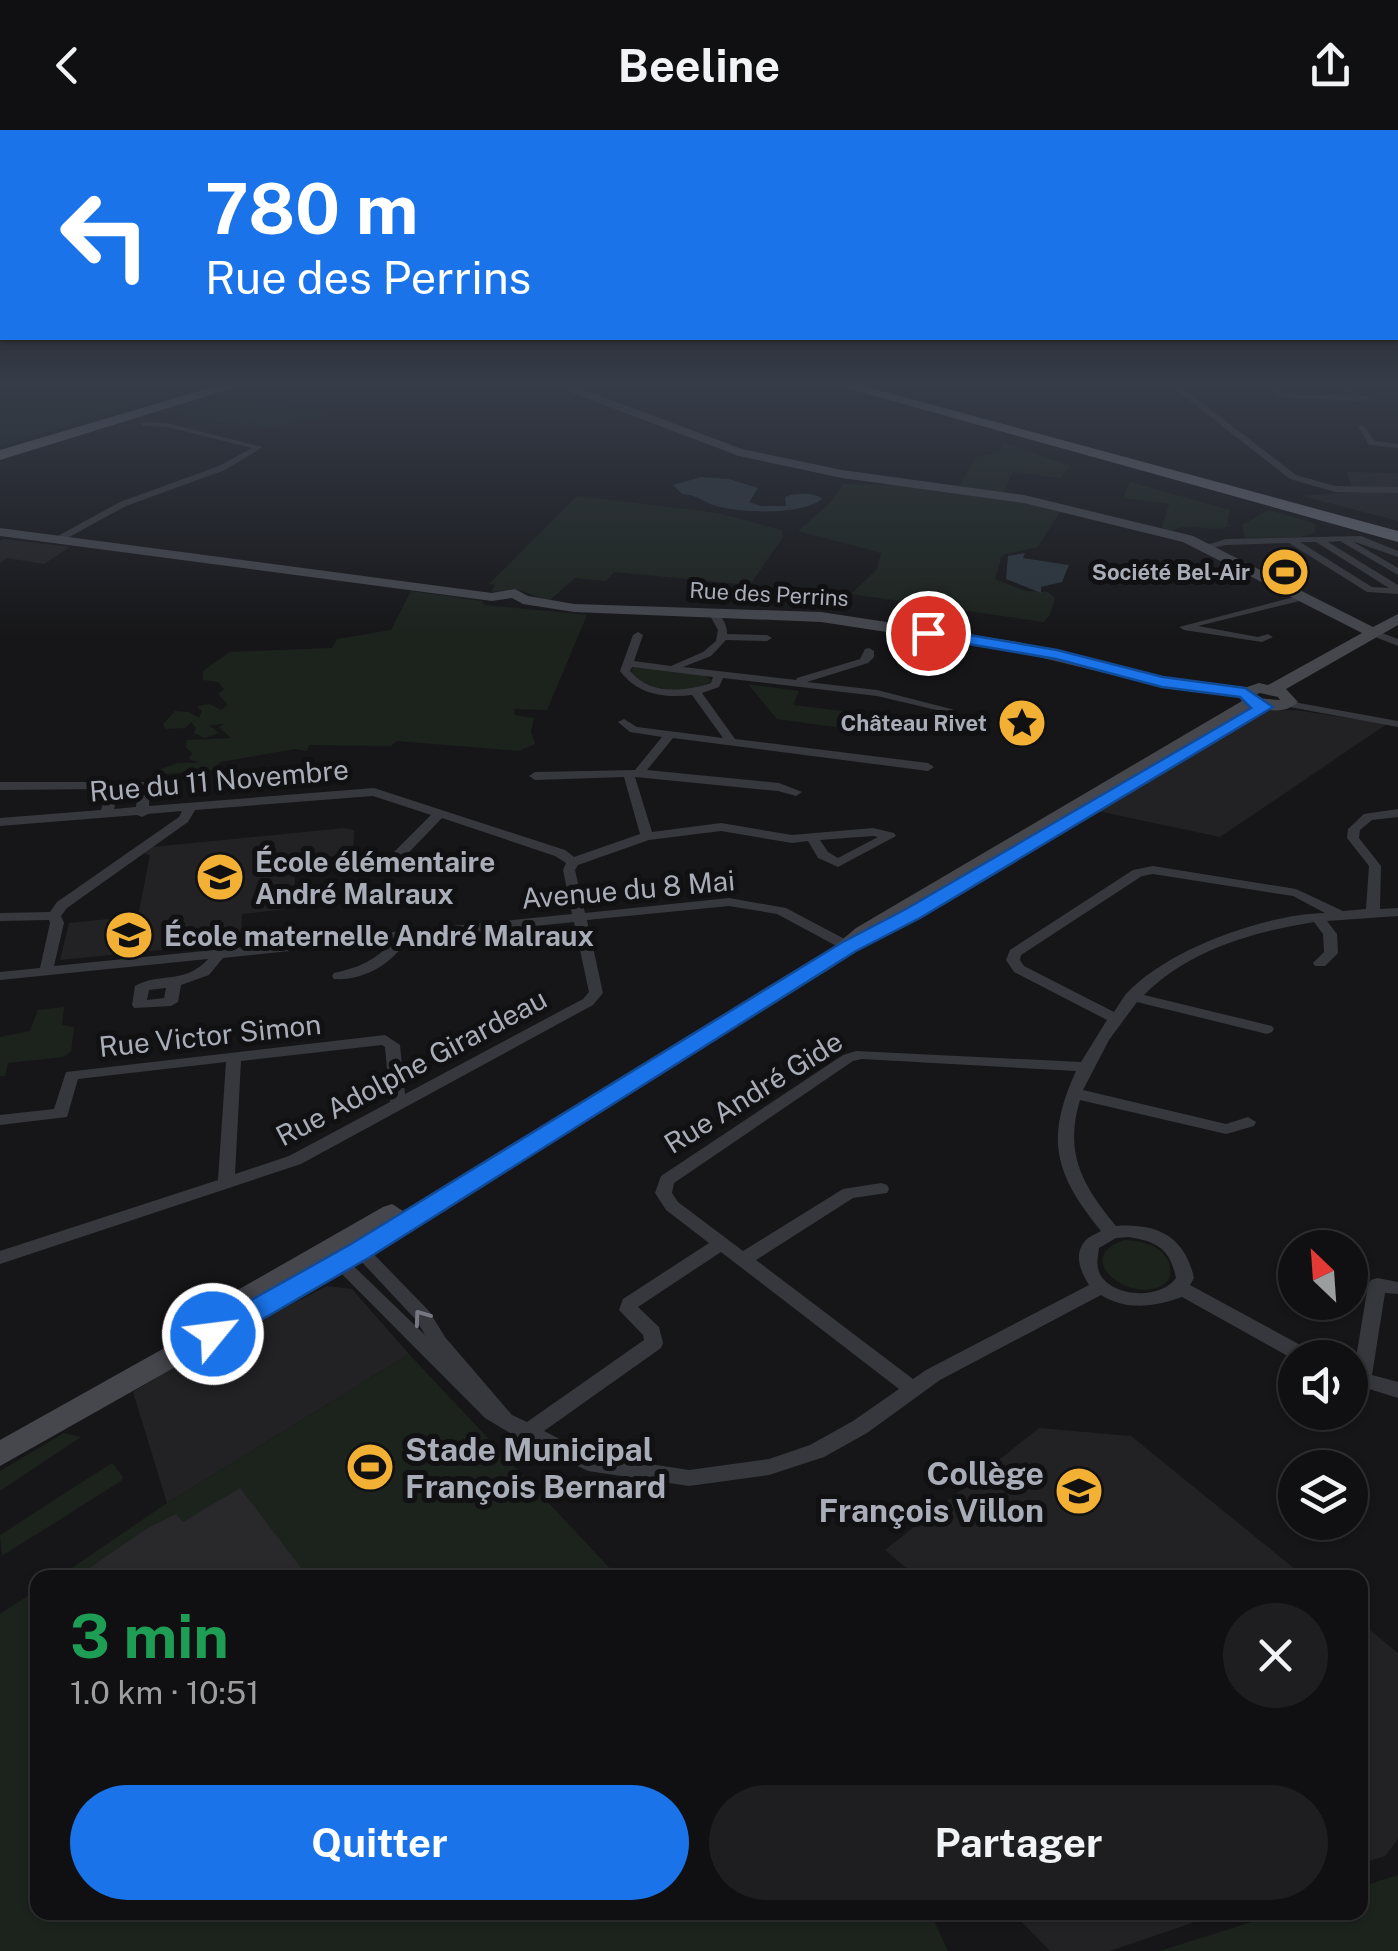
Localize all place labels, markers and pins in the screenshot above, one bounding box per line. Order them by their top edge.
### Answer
sports icon: Société Bel-Air [1259,546,1311,598]
place label: Société Bel-Air [1092,559,1250,585]
pin [886,591,971,676]
place icon: Château Rivet [996,697,1048,749]
place label: Château Rivet [841,710,987,736]
place label: École élémentaire André Malraux [255,845,495,910]
school or university icon: École élémentaire André Malraux [194,851,246,903]
school or university icon: École maternelle André Malraux [103,909,155,961]
place label: École maternelle André Malraux [164,919,594,952]
place label: Stade Municipal François Bernard [405,1431,666,1505]
sports icon: Stade Municipal François Bernard [344,1441,396,1493]
place label: Collège François Villon [818,1455,1044,1529]
school or university icon: Collège François Villon [1053,1465,1105,1517]

